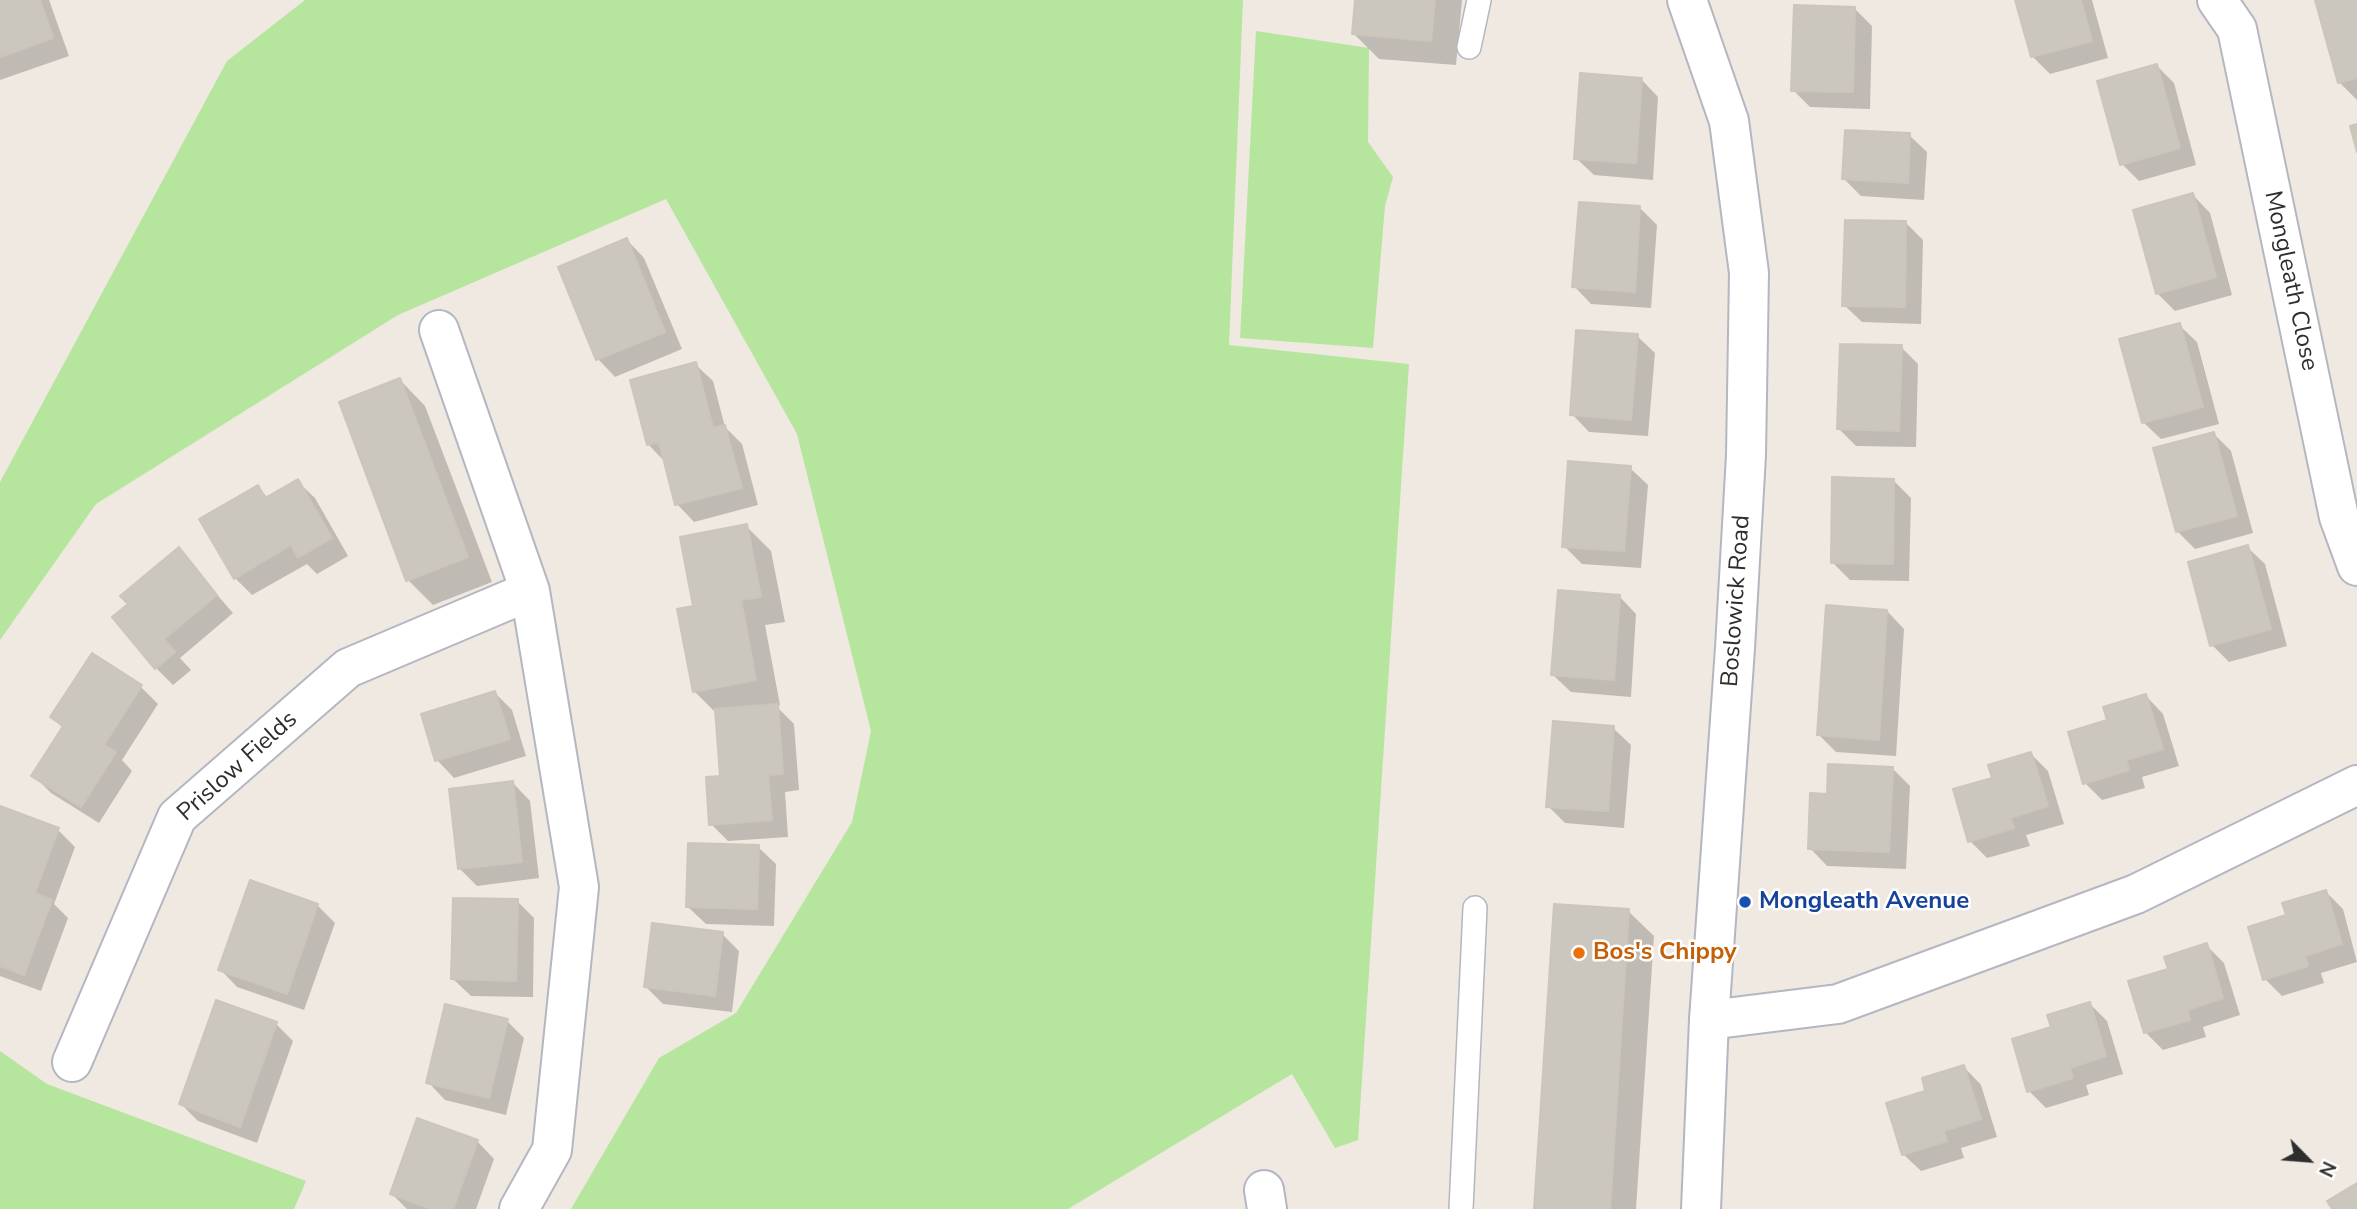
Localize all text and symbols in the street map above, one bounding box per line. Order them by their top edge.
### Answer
street label: Mongleath Close [2257,188,2323,374]
street label: Boslowick Road [1717,514,1757,688]
street label: Prislow Fields [172,706,304,828]
place label: Mongleath Avenue [1759,888,1969,916]
marker: Mongleath Avenue [1737,894,1753,910]
place label: Bos's Chippy [1593,939,1737,967]
marker: Bos's Chippy [1571,945,1587,961]
north arrow [2273,1125,2343,1195]
text: N [2312,1157,2342,1181]

